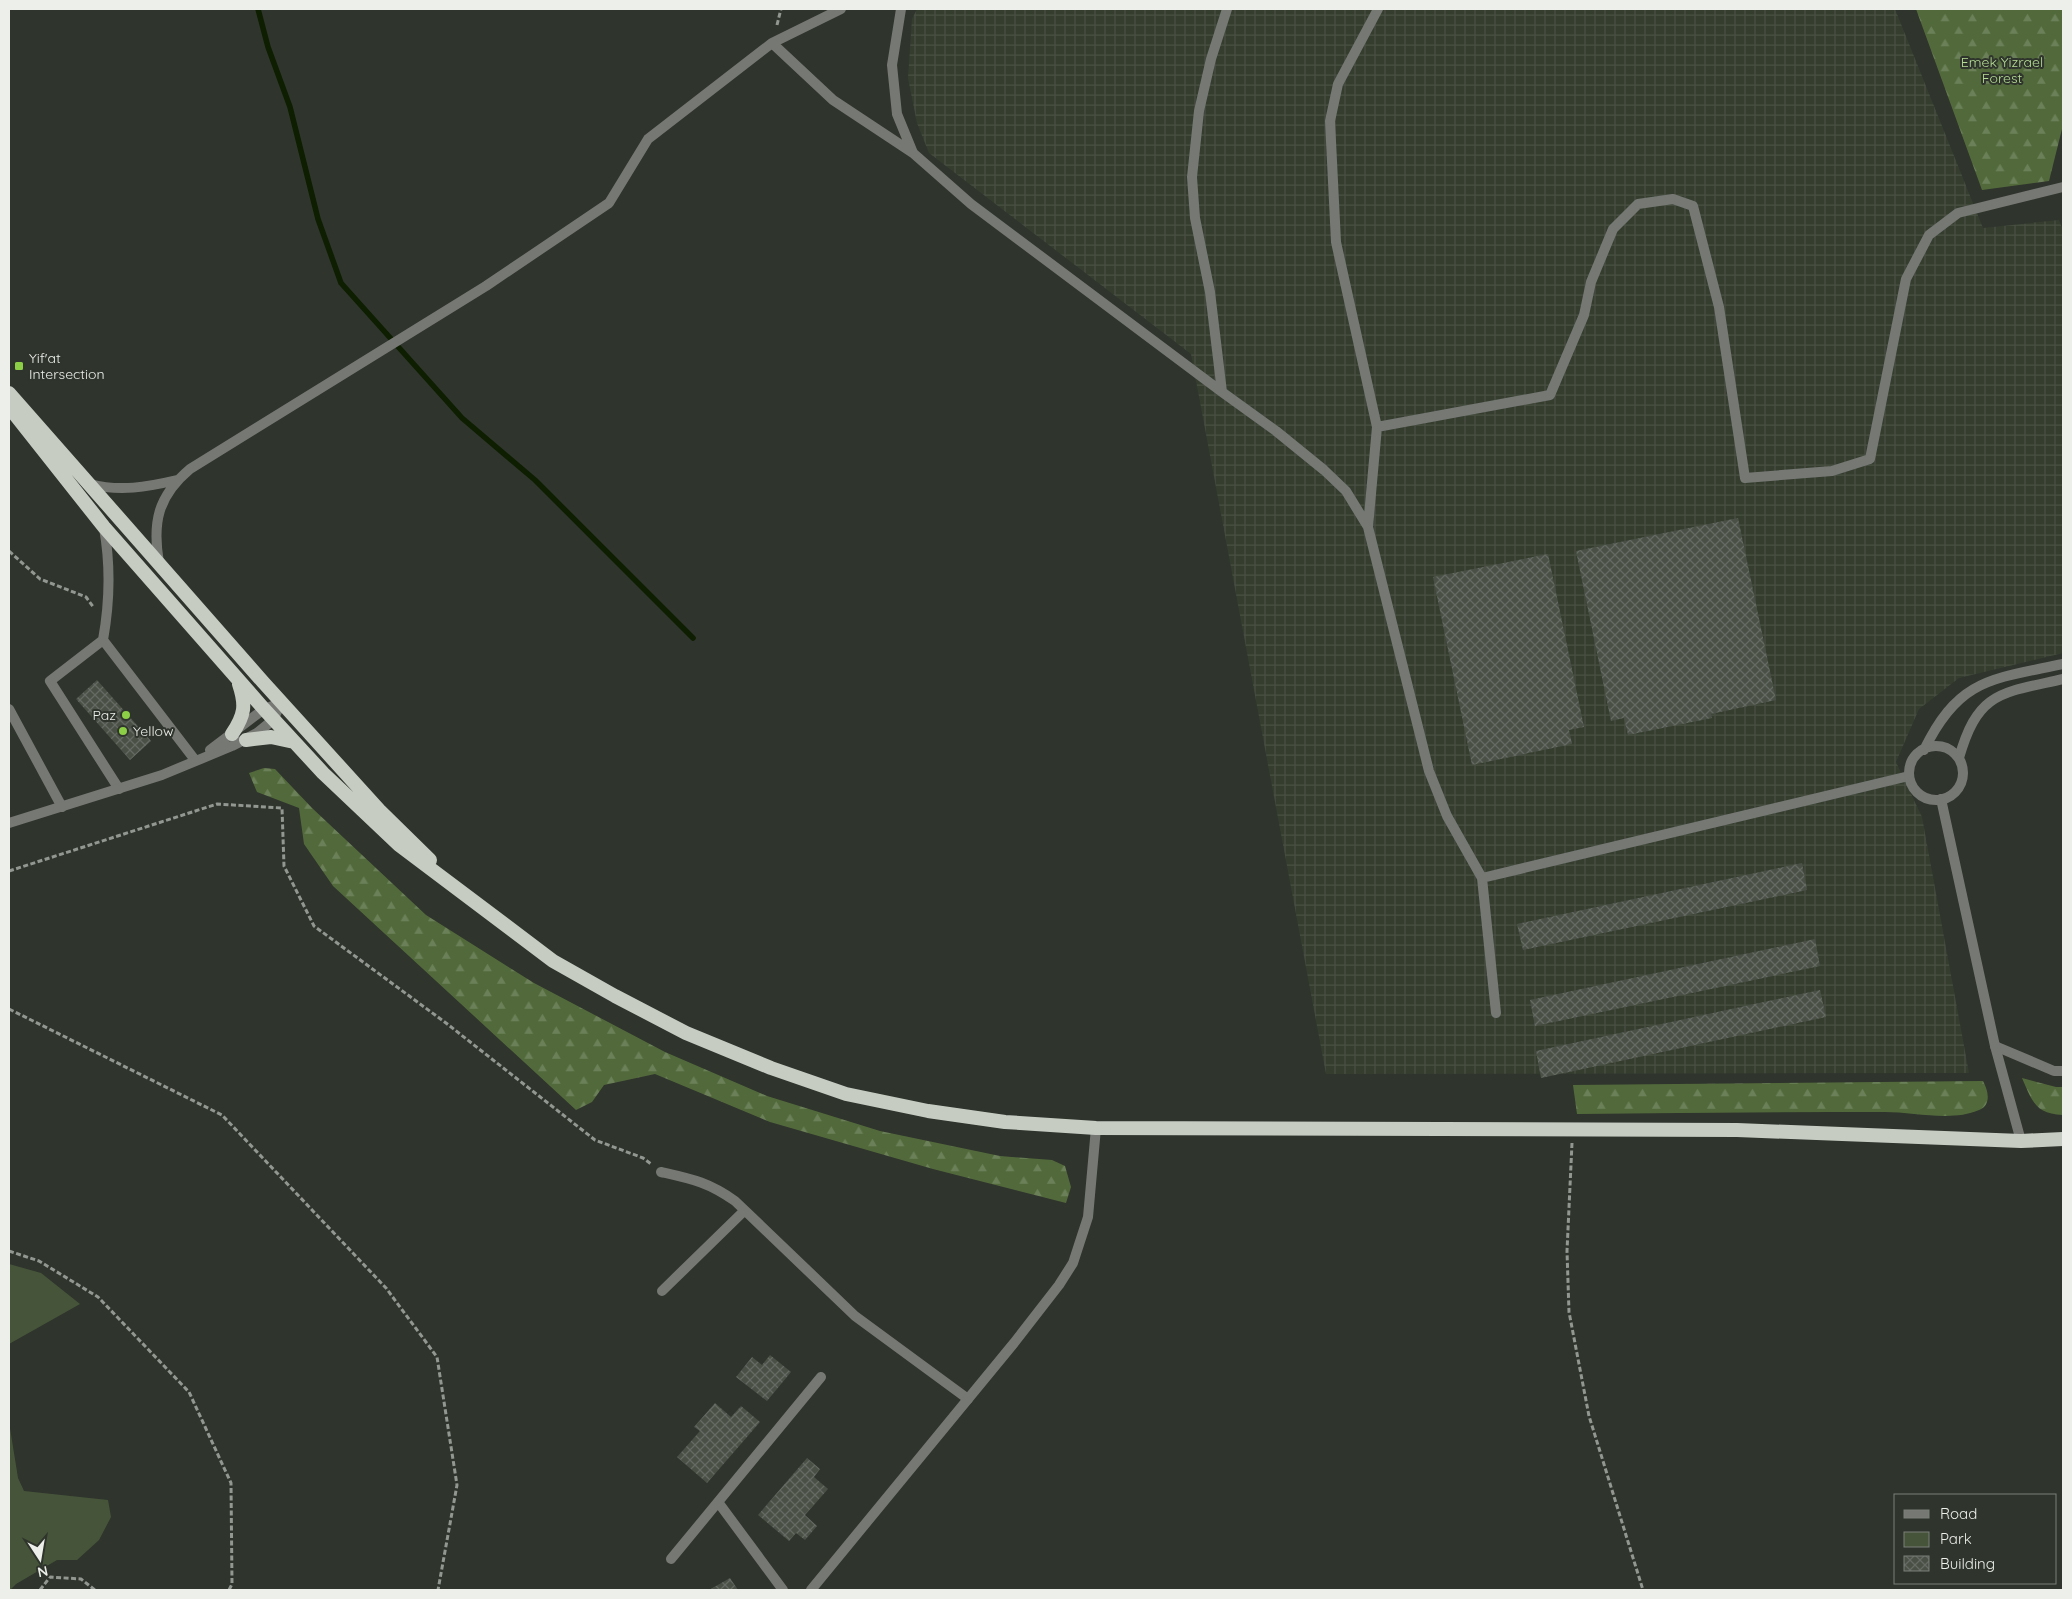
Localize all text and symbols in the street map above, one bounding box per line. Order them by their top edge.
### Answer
park label: Emek Yizrael Forest [1961,53,2043,87]
place label: Yif'at Intersection [29,349,105,383]
marker: Yif'at Intersection [13,360,25,372]
place label: Paz [93,706,116,724]
marker: Paz [120,709,132,721]
place label: Yellow [133,722,174,740]
marker: Yellow [117,725,129,737]
legend [1894,1494,2057,1584]
text: Road [1940,1504,1977,1523]
text: Park [1940,1529,1972,1548]
north arrow [15,1534,65,1584]
text: Building [1940,1554,1995,1573]
text: N [36,1562,50,1582]

